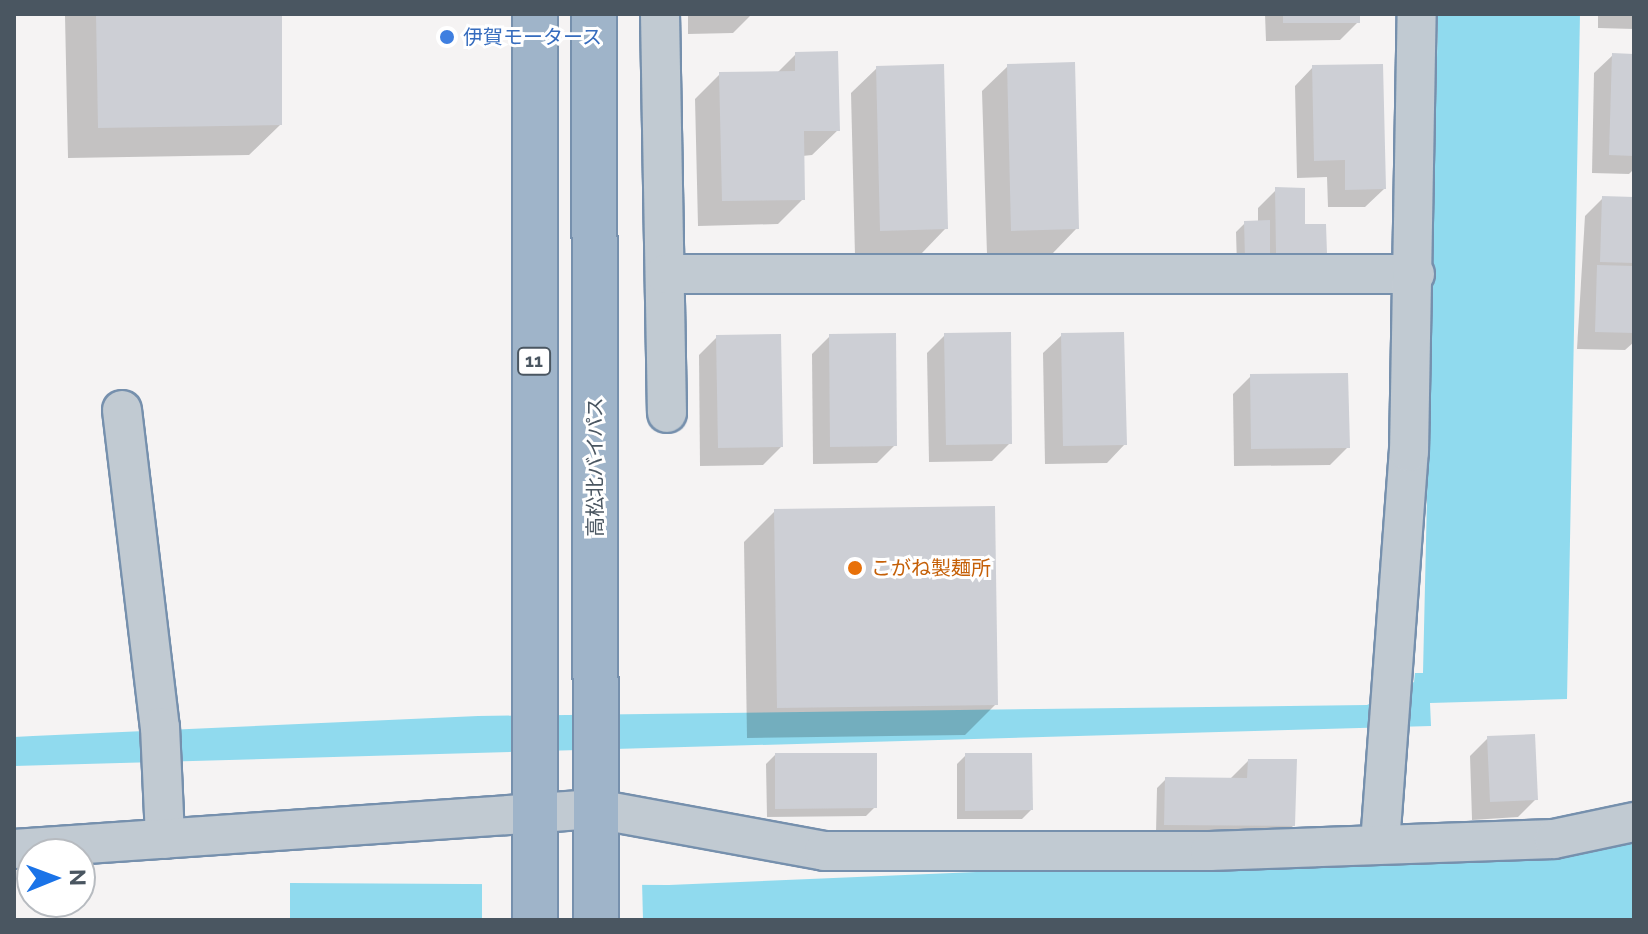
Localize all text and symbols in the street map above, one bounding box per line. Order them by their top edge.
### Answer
place label: 伊賀モータース [463,25,603,49]
marker: 伊賀モータース [438,28,456,46]
road number: 11 [516,347,552,375]
street label: 高松北バイパス [583,397,607,537]
place label: こがね製麺所 [871,556,991,580]
marker: こがね製麺所 [846,559,864,577]
north arrow [16,838,96,918]
text: N [65,869,91,886]

